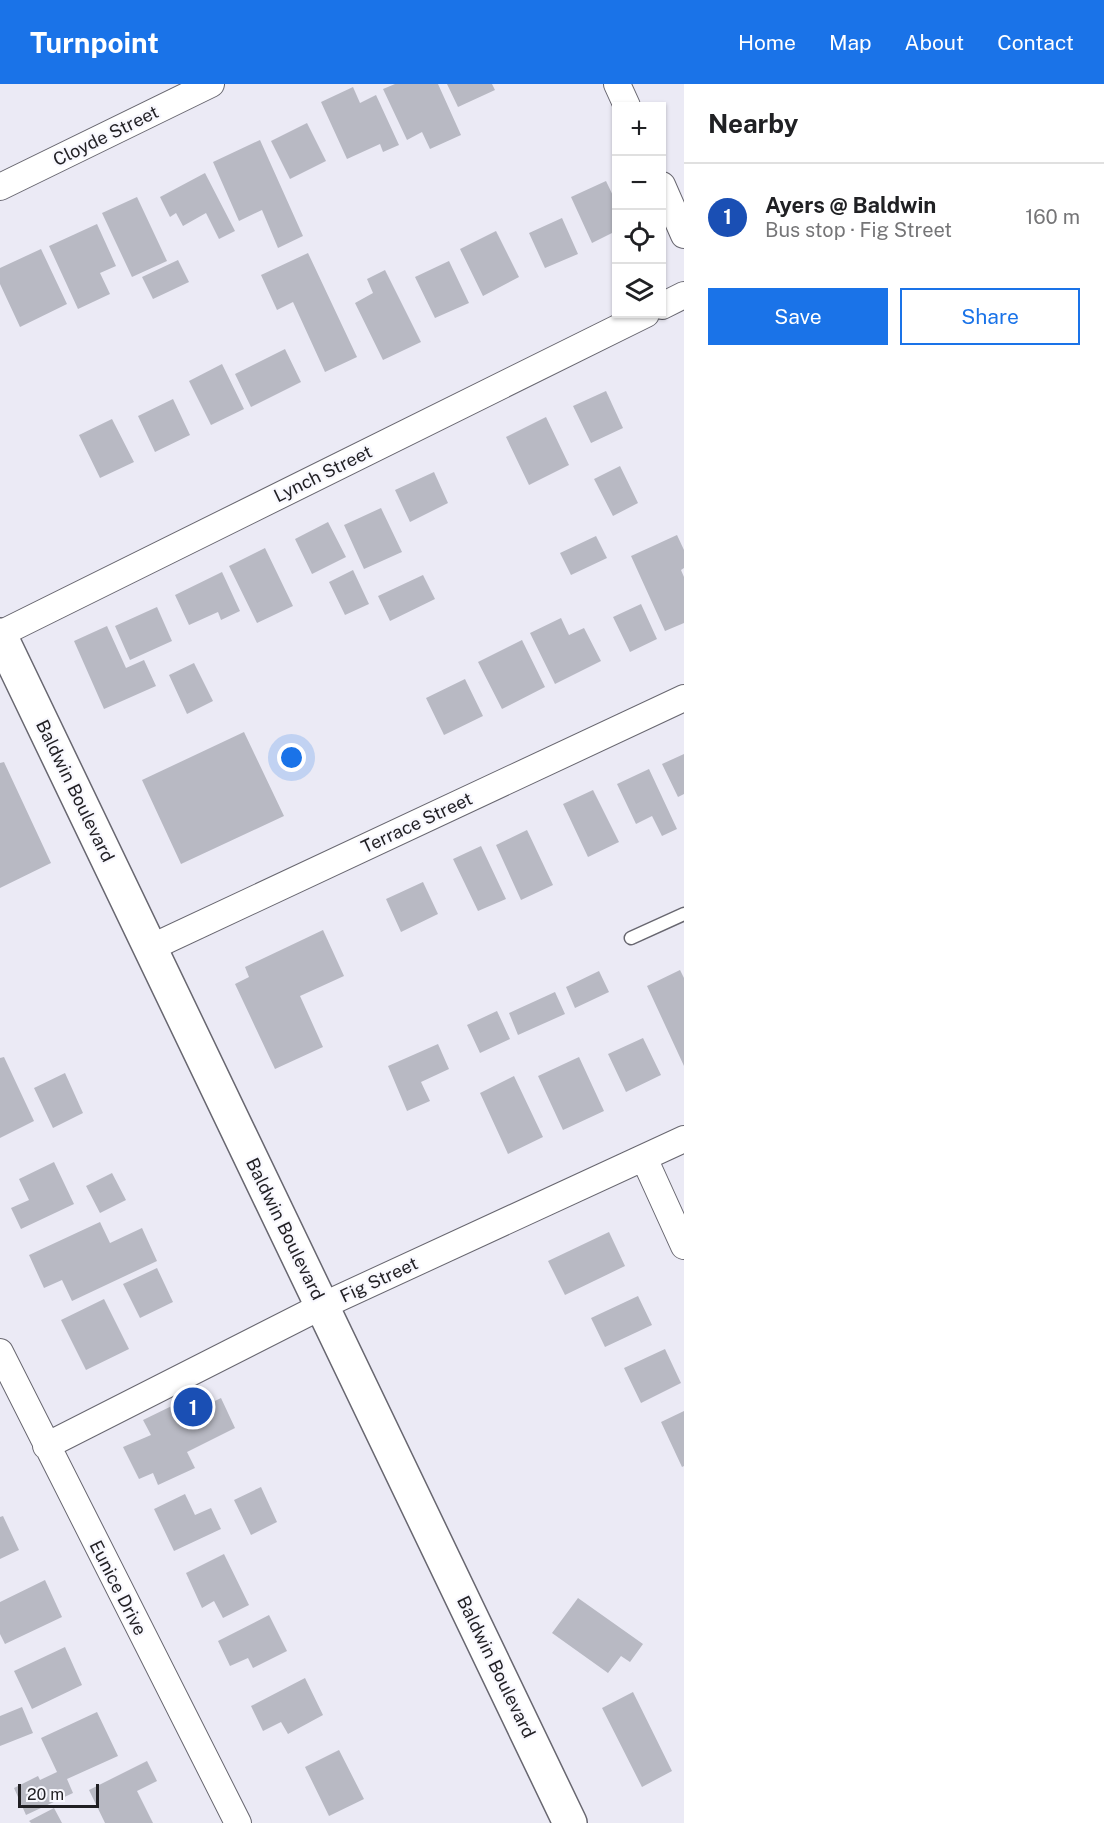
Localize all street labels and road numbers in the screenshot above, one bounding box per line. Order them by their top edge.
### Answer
street label: Cloyde Street [50,101,162,170]
street label: Lynch Street [270,441,375,506]
street label: Baldwin Boulevard [32,716,119,865]
street label: Terrace Street [358,788,476,857]
street label: Baldwin Boulevard [242,1154,329,1303]
street label: Fig Street [337,1252,421,1307]
street label: Eunice Drive [86,1537,151,1639]
street label: Baldwin Boulevard [453,1592,540,1741]

